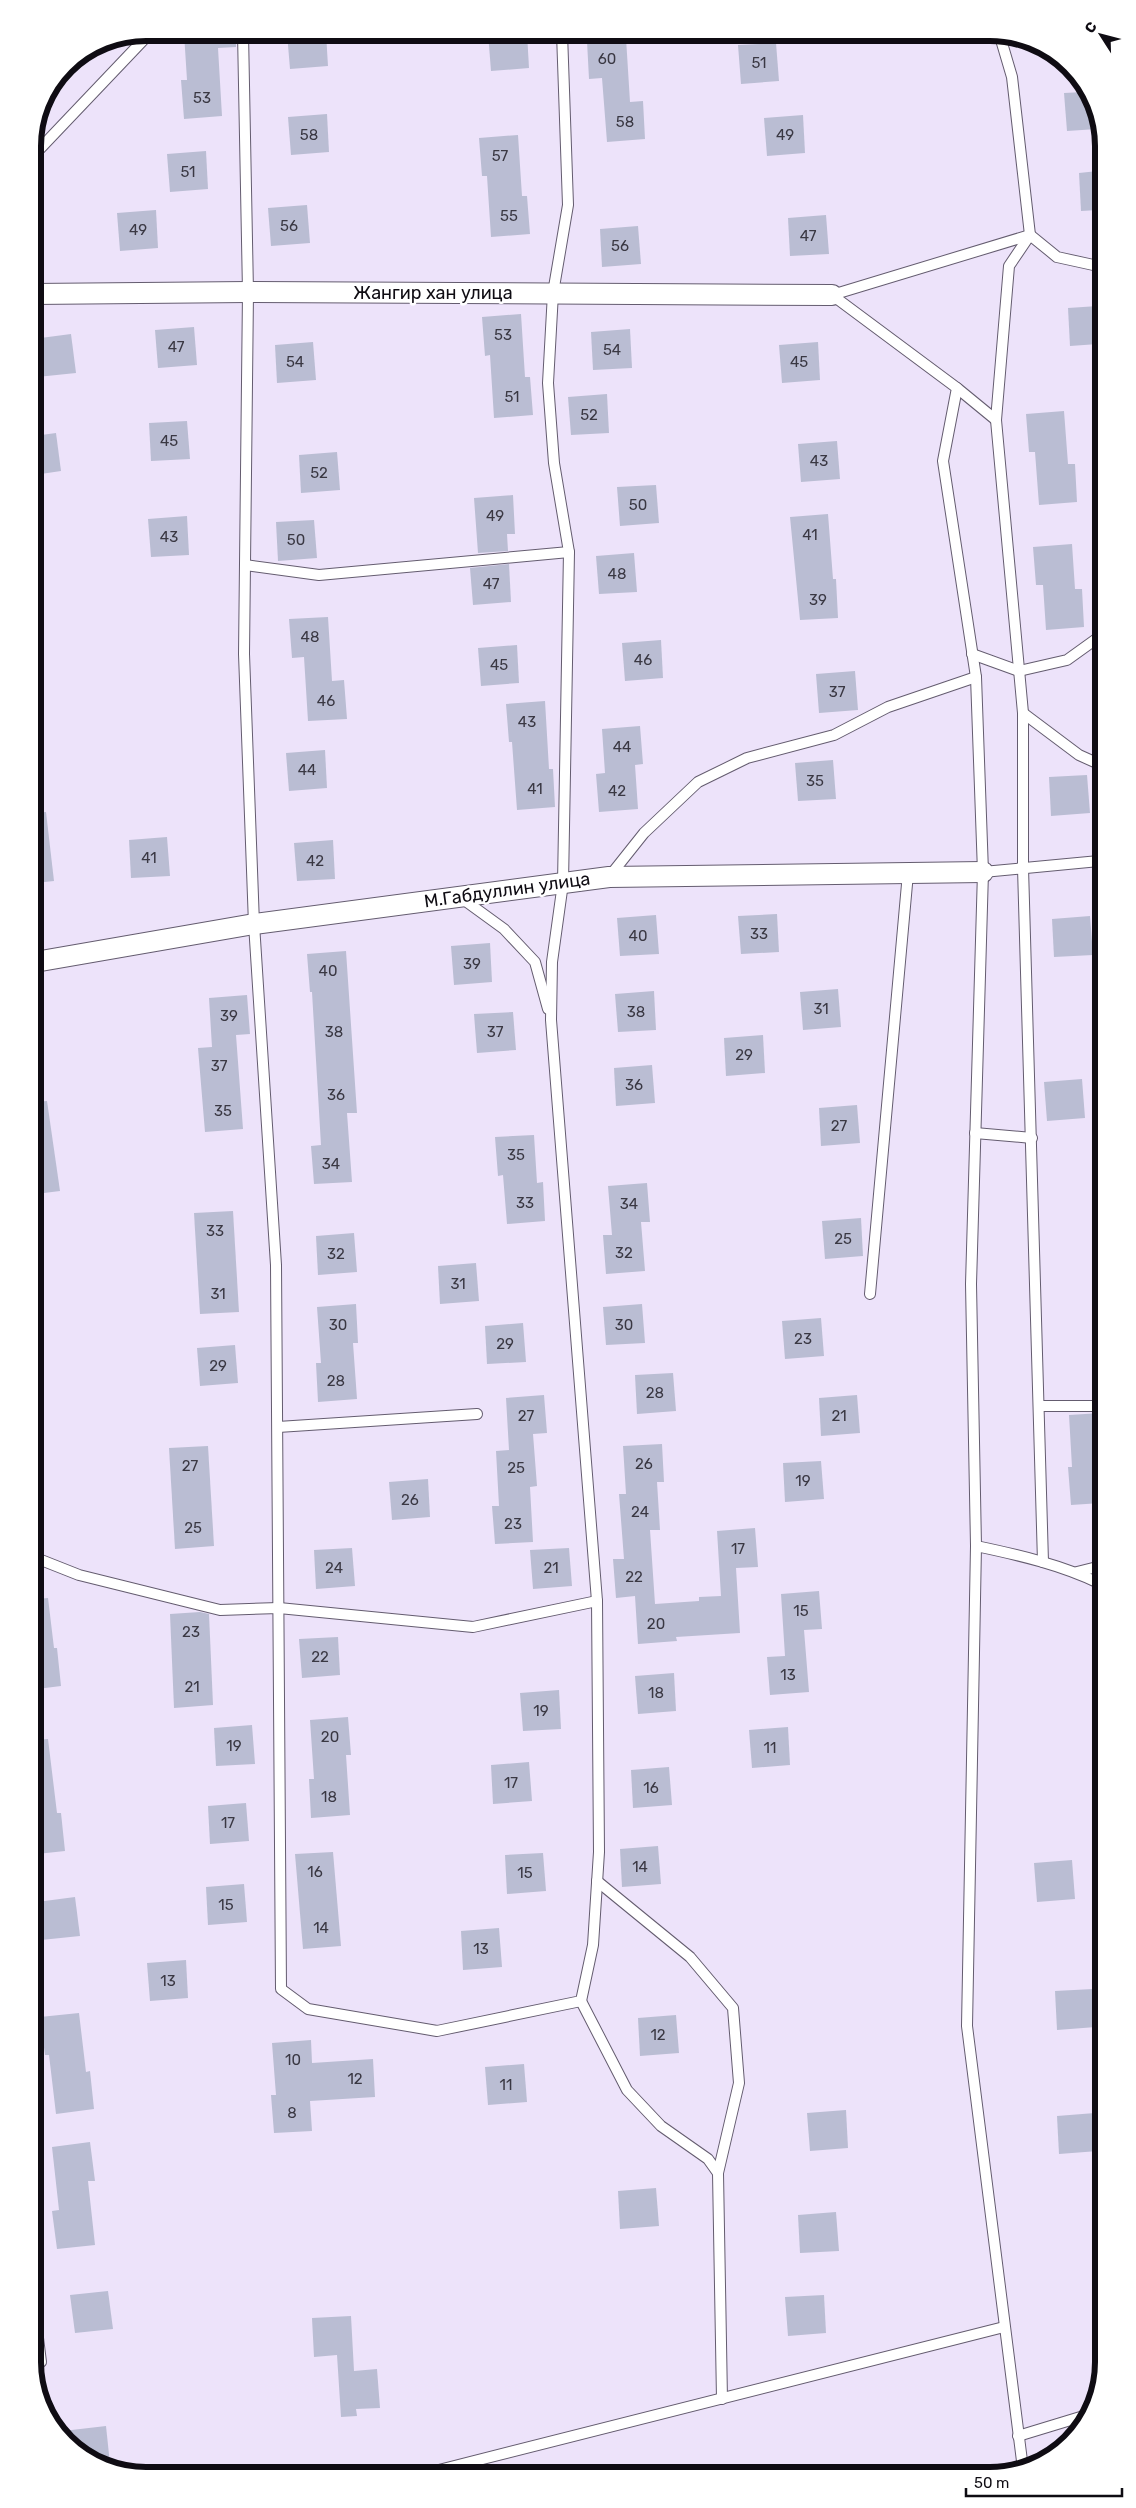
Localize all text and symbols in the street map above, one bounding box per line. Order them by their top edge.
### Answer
north arrow [1076,10,1126,60]
text: С [1081,19,1101,37]
house number: 60 [598,50,616,68]
house number: 51 [751,54,767,72]
house number: 53 [193,89,211,107]
house number: 58 [616,113,634,131]
house number: 58 [300,126,318,144]
house number: 49 [776,126,794,144]
house number: 57 [492,147,509,165]
house number: 51 [180,163,196,181]
house number: 55 [500,207,518,225]
house number: 56 [280,217,298,235]
house number: 49 [129,221,147,239]
house number: 47 [800,227,817,245]
house number: 56 [611,237,629,255]
street label: Жангир хан улица [353,282,513,304]
house number: 53 [494,326,512,344]
house number: 47 [168,338,185,356]
house number: 54 [603,341,621,359]
house number: 54 [286,353,304,371]
house number: 45 [790,353,808,371]
house number: 51 [504,388,520,406]
house number: 52 [580,406,598,424]
house number: 45 [160,432,178,450]
house number: 43 [810,452,828,470]
house number: 52 [310,464,328,482]
house number: 50 [629,496,647,514]
house number: 49 [486,507,504,525]
house number: 41 [802,526,818,544]
house number: 43 [160,528,178,546]
house number: 50 [287,531,305,549]
house number: 48 [608,565,626,583]
house number: 47 [483,575,500,593]
house number: 39 [809,591,827,609]
house number: 48 [301,628,319,646]
house number: 46 [634,651,652,669]
house number: 45 [490,656,508,674]
house number: 37 [829,683,846,701]
house number: 46 [317,692,335,710]
house number: 43 [518,713,536,731]
house number: 44 [613,738,631,756]
house number: 44 [298,761,316,779]
house number: 35 [806,772,824,790]
house number: 41 [527,780,543,798]
house number: 42 [608,782,626,800]
house number: 41 [141,849,157,867]
house number: 42 [306,852,324,870]
street label: М.Габдуллин улица [423,867,591,913]
house number: 33 [750,925,768,943]
house number: 40 [629,927,647,945]
house number: 39 [463,955,481,973]
house number: 40 [319,962,337,980]
house number: 31 [813,1000,829,1018]
house number: 38 [627,1003,645,1021]
house number: 39 [220,1007,238,1025]
house number: 38 [325,1023,343,1041]
house number: 37 [487,1023,504,1041]
house number: 29 [735,1046,753,1064]
house number: 37 [211,1057,228,1075]
house number: 36 [625,1076,643,1094]
house number: 36 [327,1086,345,1104]
house number: 35 [214,1102,232,1120]
house number: 27 [831,1117,848,1135]
house number: 35 [507,1146,525,1164]
house number: 34 [322,1155,340,1173]
house number: 33 [516,1194,534,1212]
house number: 34 [620,1195,638,1213]
house number: 33 [206,1222,224,1240]
house number: 25 [834,1230,852,1248]
house number: 32 [615,1244,633,1262]
house number: 32 [327,1245,345,1263]
house number: 31 [450,1275,466,1293]
house number: 31 [210,1285,226,1303]
house number: 30 [329,1316,347,1334]
house number: 30 [615,1316,633,1334]
house number: 23 [794,1330,812,1348]
house number: 29 [496,1335,514,1353]
house number: 29 [209,1357,227,1375]
house number: 28 [327,1372,345,1390]
house number: 28 [646,1384,664,1402]
house number: 27 [518,1407,535,1425]
house number: 21 [831,1407,847,1425]
house number: 26 [635,1455,653,1473]
house number: 27 [182,1457,199,1475]
house number: 25 [507,1459,525,1477]
house number: 19 [795,1472,811,1490]
house number: 26 [401,1491,419,1509]
house number: 24 [631,1503,649,1521]
house number: 23 [504,1515,522,1533]
house number: 25 [184,1519,202,1537]
house number: 17 [731,1540,745,1558]
house number: 24 [325,1559,343,1577]
house number: 21 [543,1559,559,1577]
house number: 22 [625,1568,643,1586]
house number: 15 [793,1602,809,1620]
house number: 20 [647,1615,665,1633]
house number: 23 [182,1623,200,1641]
house number: 22 [311,1648,329,1666]
house number: 13 [780,1666,796,1684]
house number: 21 [184,1678,200,1696]
house number: 18 [648,1684,664,1702]
house number: 19 [533,1702,549,1720]
house number: 20 [321,1728,339,1746]
house number: 19 [226,1737,242,1755]
house number: 11 [764,1739,776,1757]
house number: 17 [504,1774,518,1792]
house number: 16 [643,1779,659,1797]
house number: 18 [321,1788,337,1806]
house number: 17 [221,1814,235,1832]
house number: 14 [632,1858,648,1876]
house number: 16 [307,1863,323,1881]
house number: 15 [517,1864,533,1882]
house number: 15 [218,1896,234,1914]
house number: 14 [313,1919,329,1937]
house number: 13 [473,1940,489,1958]
house number: 13 [160,1972,176,1990]
house number: 12 [650,2026,666,2044]
house number: 10 [285,2051,301,2069]
house number: 12 [347,2070,363,2088]
house number: 11 [500,2076,512,2094]
house number: 8 [287,2104,297,2122]
scale bar [966,2466,1122,2498]
text: 50 m [974,2474,1009,2492]

